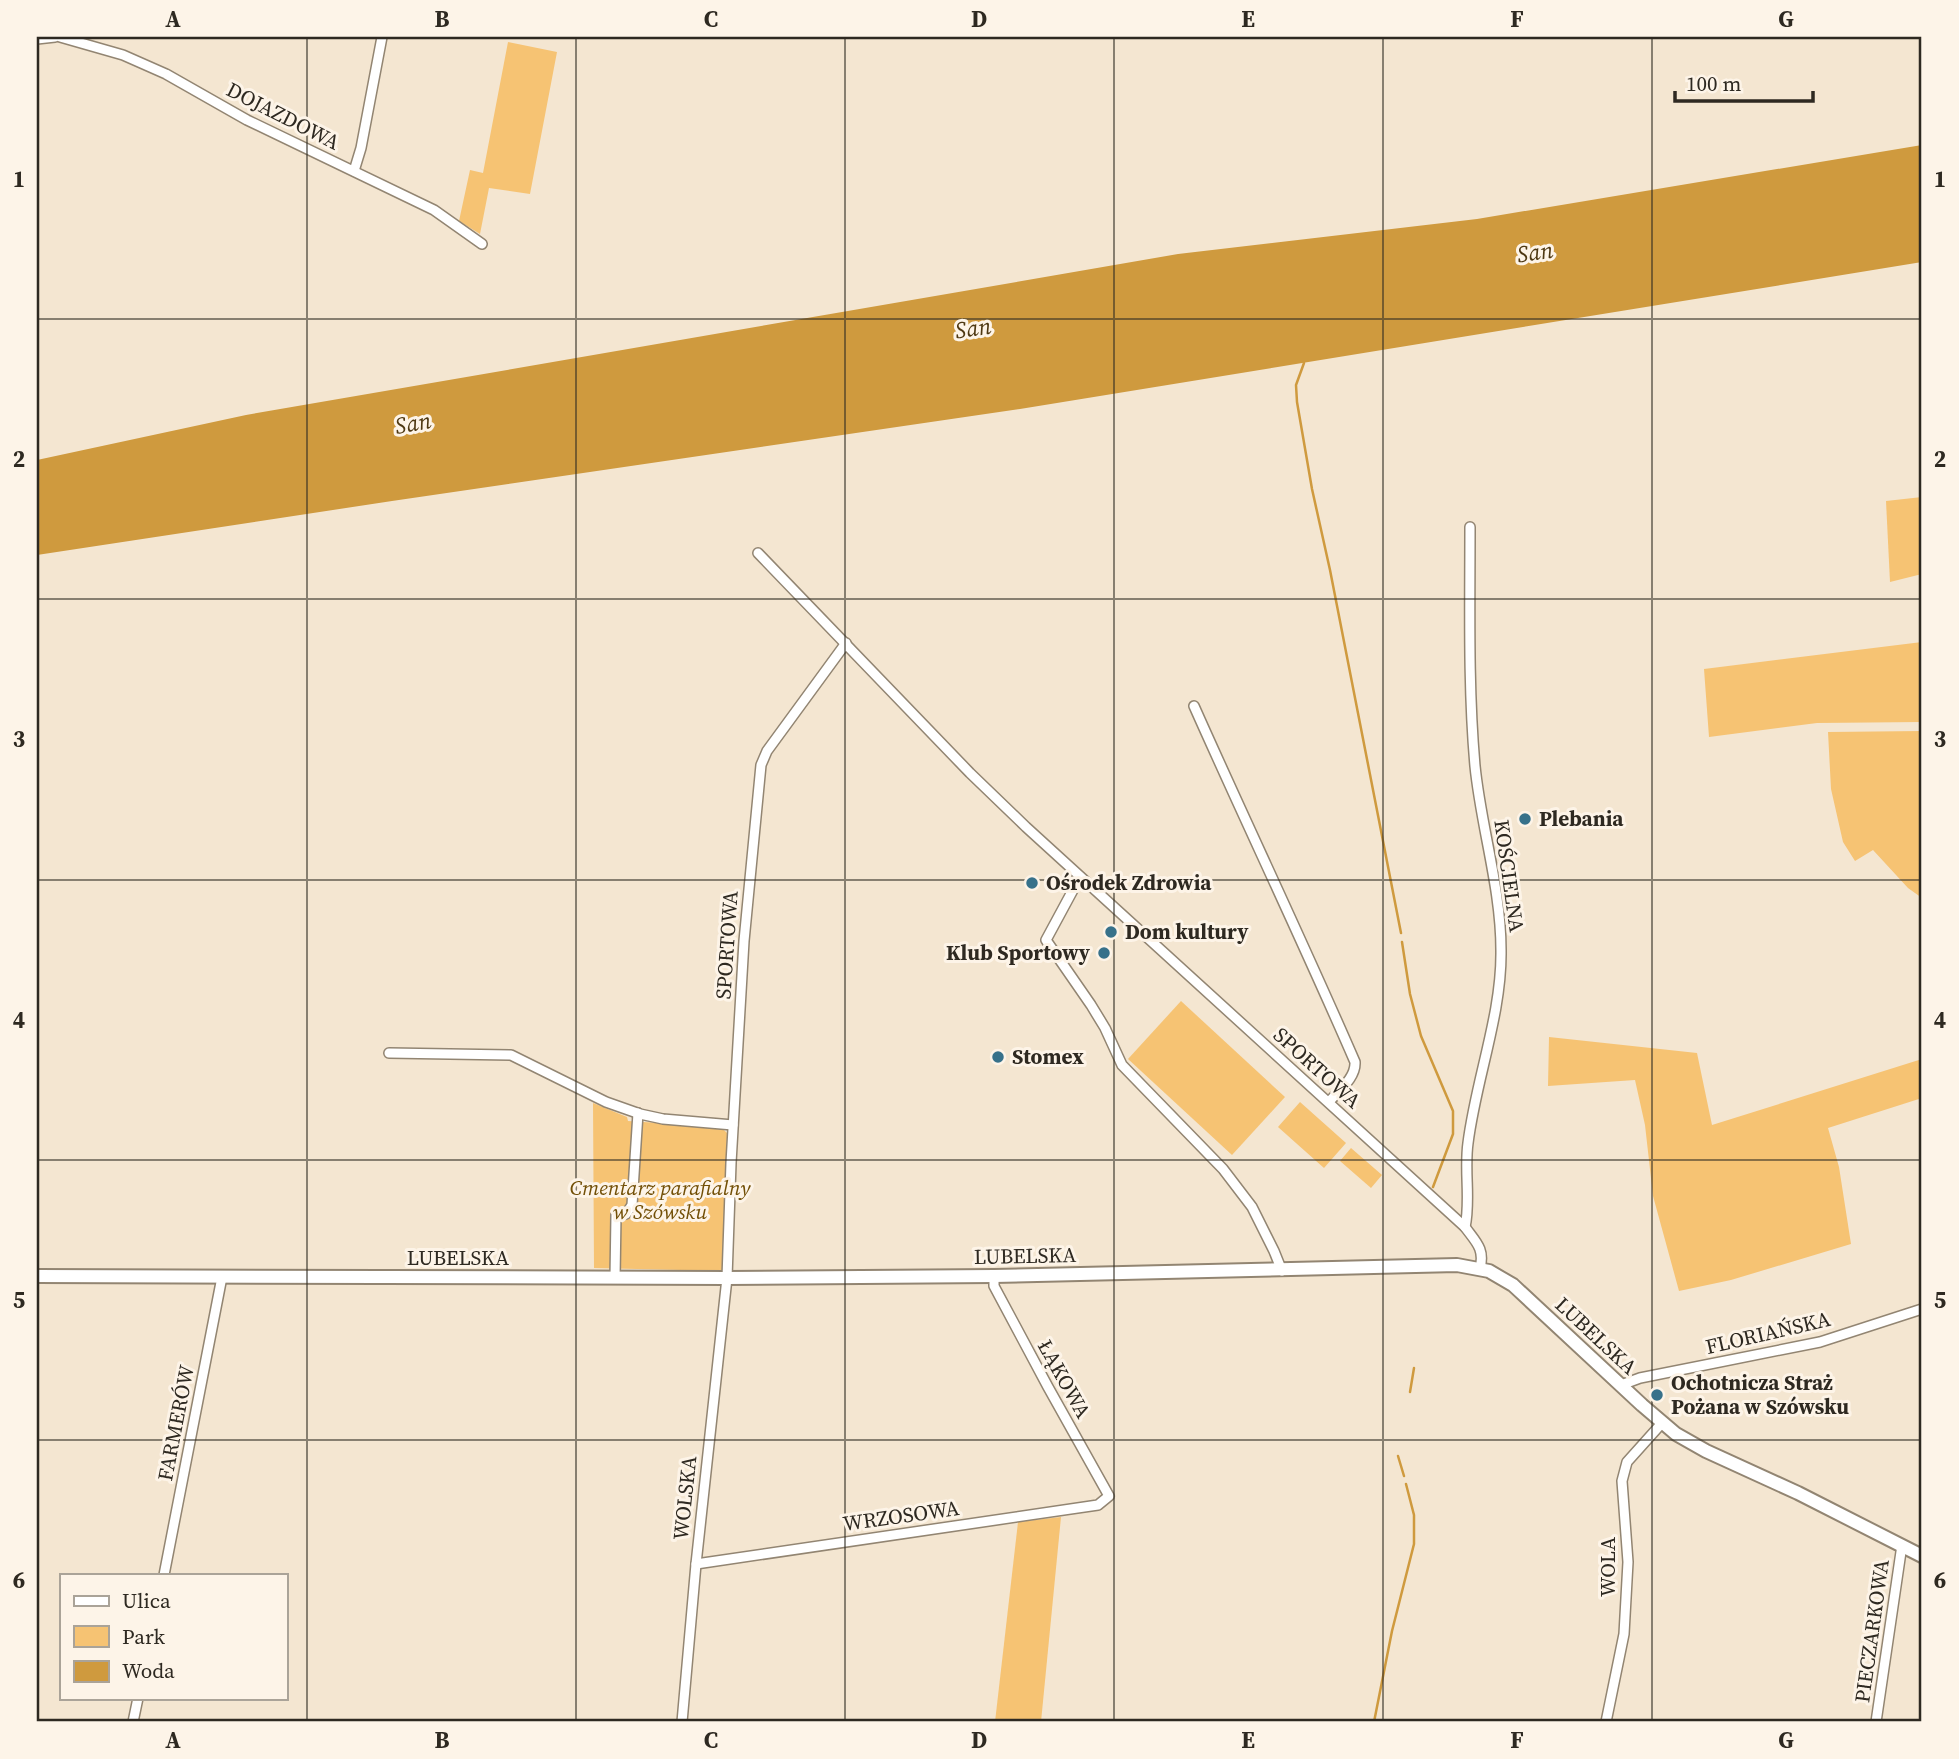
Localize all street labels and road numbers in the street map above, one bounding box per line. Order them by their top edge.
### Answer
street label: DOJAZDOWA [222,75,345,157]
street label: KOŚCIELNA [1487,818,1532,934]
street label: SPORTOWA [708,890,745,1000]
street label: SPORTOWA [1267,1020,1368,1115]
street label: LUBELSKA [973,1240,1077,1271]
street label: LUBELSKA [407,1243,509,1272]
street label: LUBELSKA [1549,1290,1644,1381]
street label: FLORIAŃSKA [1703,1304,1833,1361]
street label: ŁĄKOWA [1031,1334,1098,1423]
street label: FARMERÓW [150,1362,201,1483]
street label: WOLSKA [666,1454,703,1541]
street label: WRZOSOWA [841,1493,961,1538]
street label: WOLA [1593,1537,1622,1597]
street label: PIECZARKOWA [1847,1557,1896,1704]

